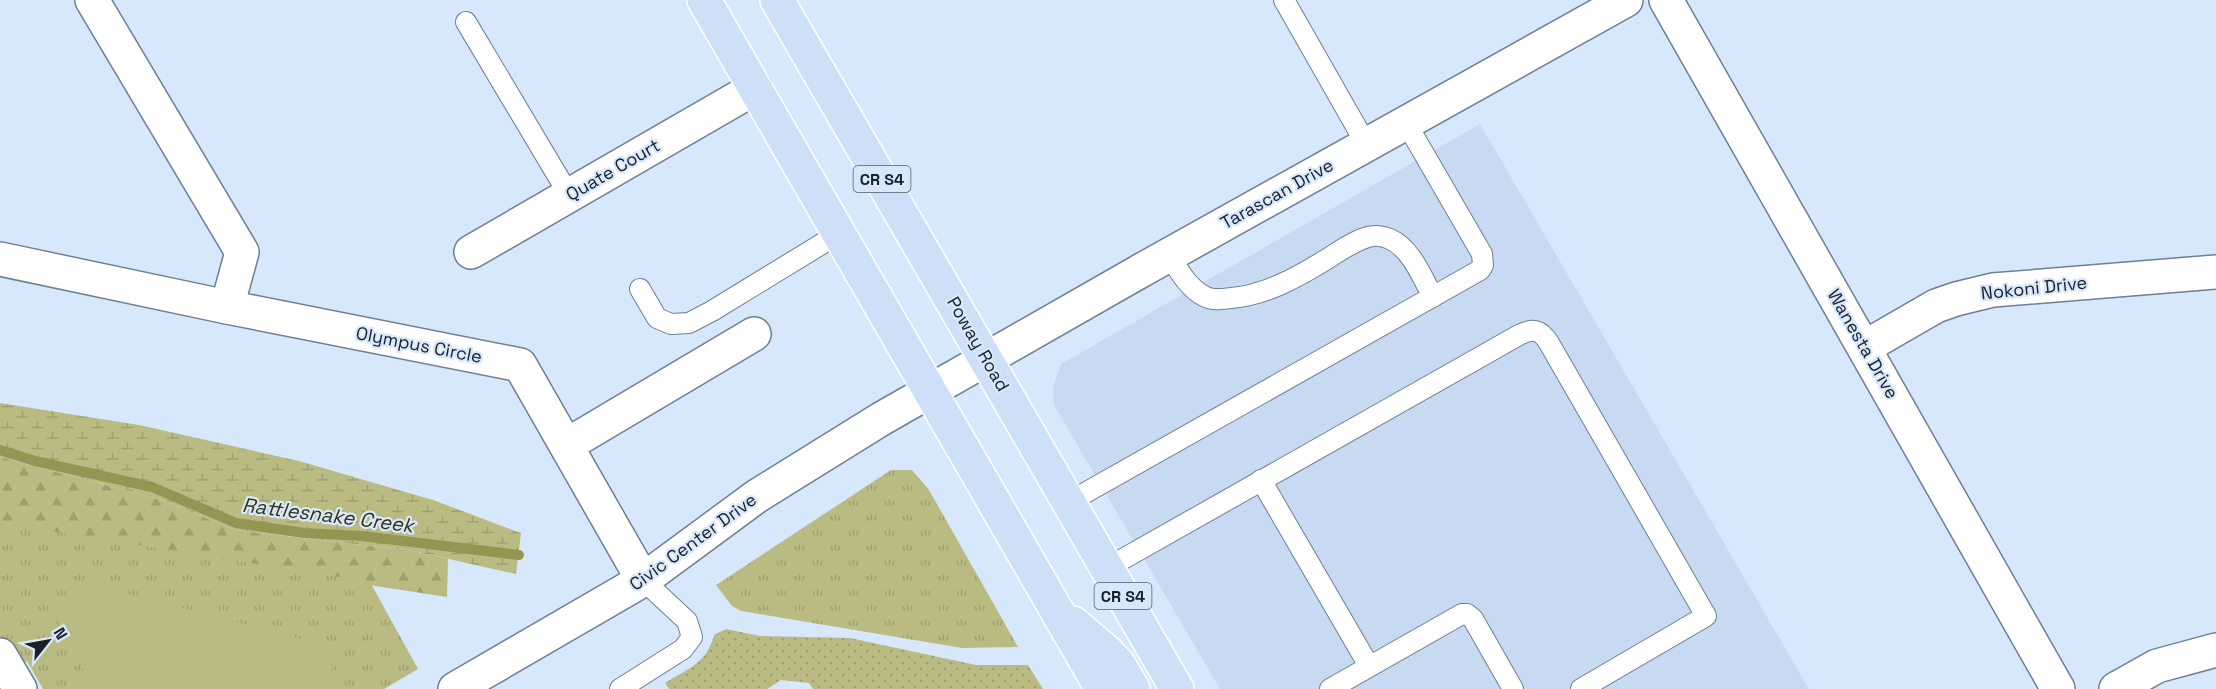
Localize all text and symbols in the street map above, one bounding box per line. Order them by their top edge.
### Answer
street label: Quate Court [562,133,664,206]
street label: Tarascan Drive [1216,153,1337,234]
road number: CR S4 [854,166,910,192]
street label: Nokoni Drive [1980,270,2088,305]
street label: Wanesta Drive [1823,285,1904,403]
street label: Poway Road [942,292,1015,395]
street label: Olympus Circle [354,321,484,368]
street label: Civic Center Drive [625,488,761,595]
water label: Rattlesnake Creek [241,492,417,539]
road number: CR S4 [1094,583,1152,609]
north arrow [18,611,78,671]
text: N [49,624,72,644]

